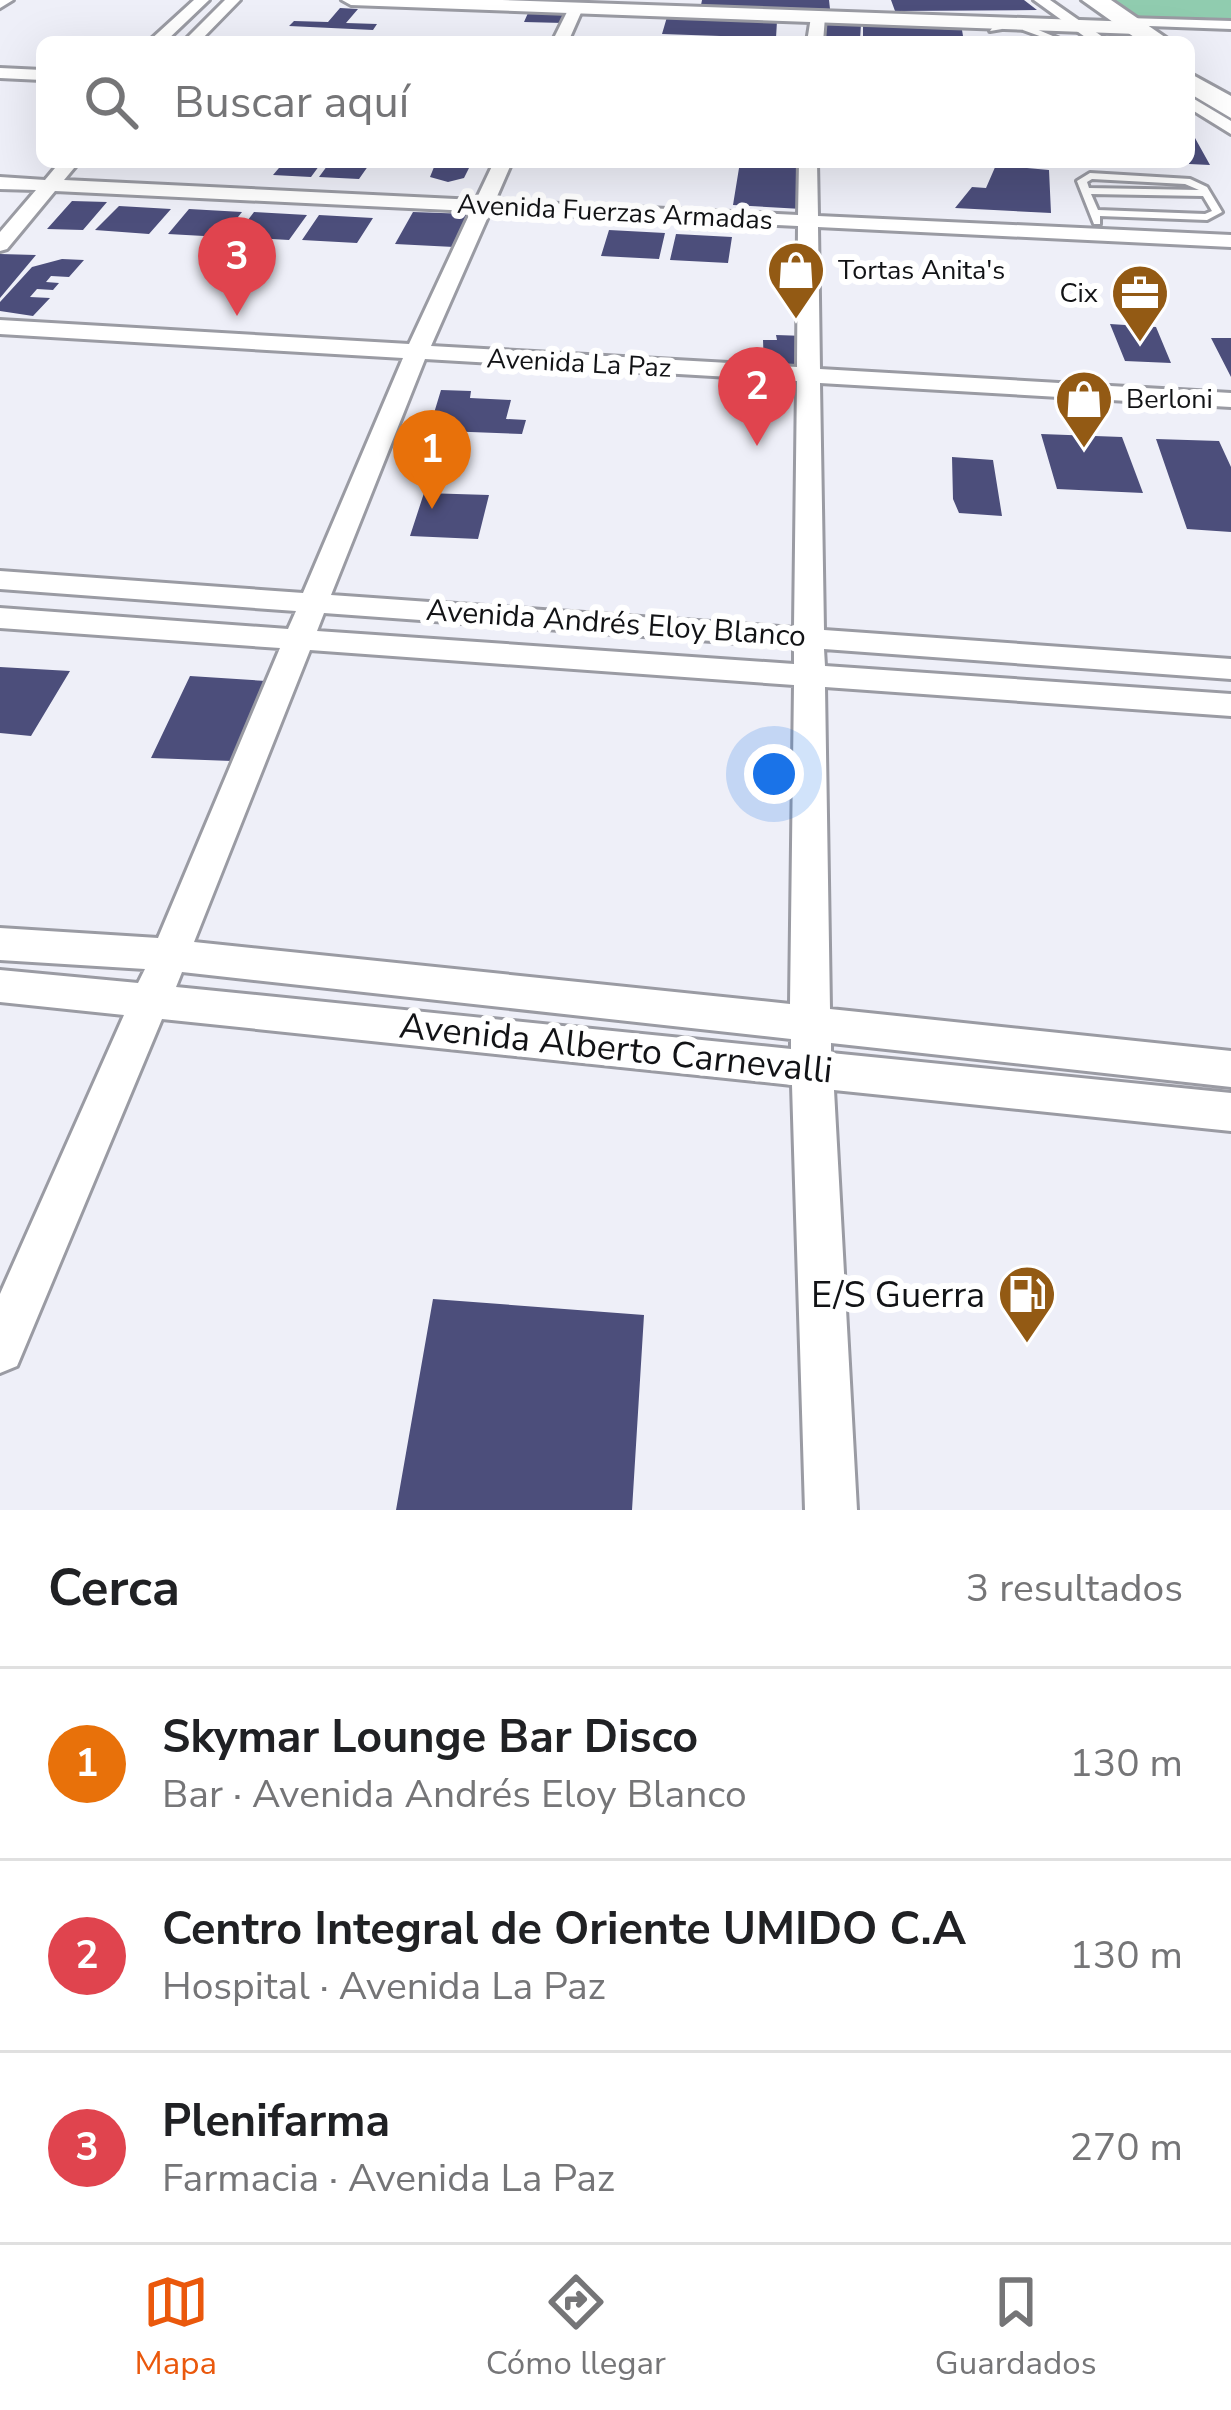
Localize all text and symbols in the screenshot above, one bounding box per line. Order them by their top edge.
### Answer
search box [36,36,1195,168]
icon: search [78,69,144,135]
text: Buscar aquí [174,72,409,133]
street label: Avenida Fuerzas Armadas [456,186,774,239]
pin: 3 [198,217,276,316]
shop icon: Tortas Anita's [765,239,827,321]
place label: Tortas Anita's [838,252,1005,289]
office icon: Cix [1109,262,1171,344]
place label: Cix [1059,275,1098,312]
street label: Avenida La Paz [486,340,672,387]
pin: 2 [718,347,796,446]
shop icon: Berloni [1053,368,1115,450]
place label: Berloni [1126,381,1213,418]
pin: 1 [393,410,471,509]
street label: Avenida Andrés Eloy Blanco [425,590,807,657]
your location [744,744,804,804]
street label: Avenida Alberto Carnevalli [397,1001,835,1096]
fuel station icon: E/S Guerra [996,1263,1058,1345]
place label: E/S Guerra [811,1271,985,1320]
text: Cerca [48,1553,180,1623]
text: 3 resultados [966,1562,1183,1615]
text: Skymar Lounge Bar Disco [162,1707,698,1768]
text: 1 [75,1737,99,1790]
text: 130 m [1069,1737,1183,1790]
text: Bar · Avenida Andrés Eloy Blanco [162,1768,747,1821]
text: Centro Integral de Oriente UMIDO C.A [162,1899,966,1960]
text: 2 [75,1929,99,1982]
text: 130 m [1069,1929,1183,1982]
text: Hospital · Avenida La Paz [162,1960,606,2013]
text: Plenifarma [162,2091,390,2152]
text: 3 [75,2121,99,2174]
text: 270 m [1069,2121,1183,2174]
text: Farmacia · Avenida La Paz [162,2152,615,2205]
tab: Mapa [134,2269,217,2386]
tab: Cómo llegar [486,2269,666,2386]
tab: Guardados [935,2269,1097,2386]

